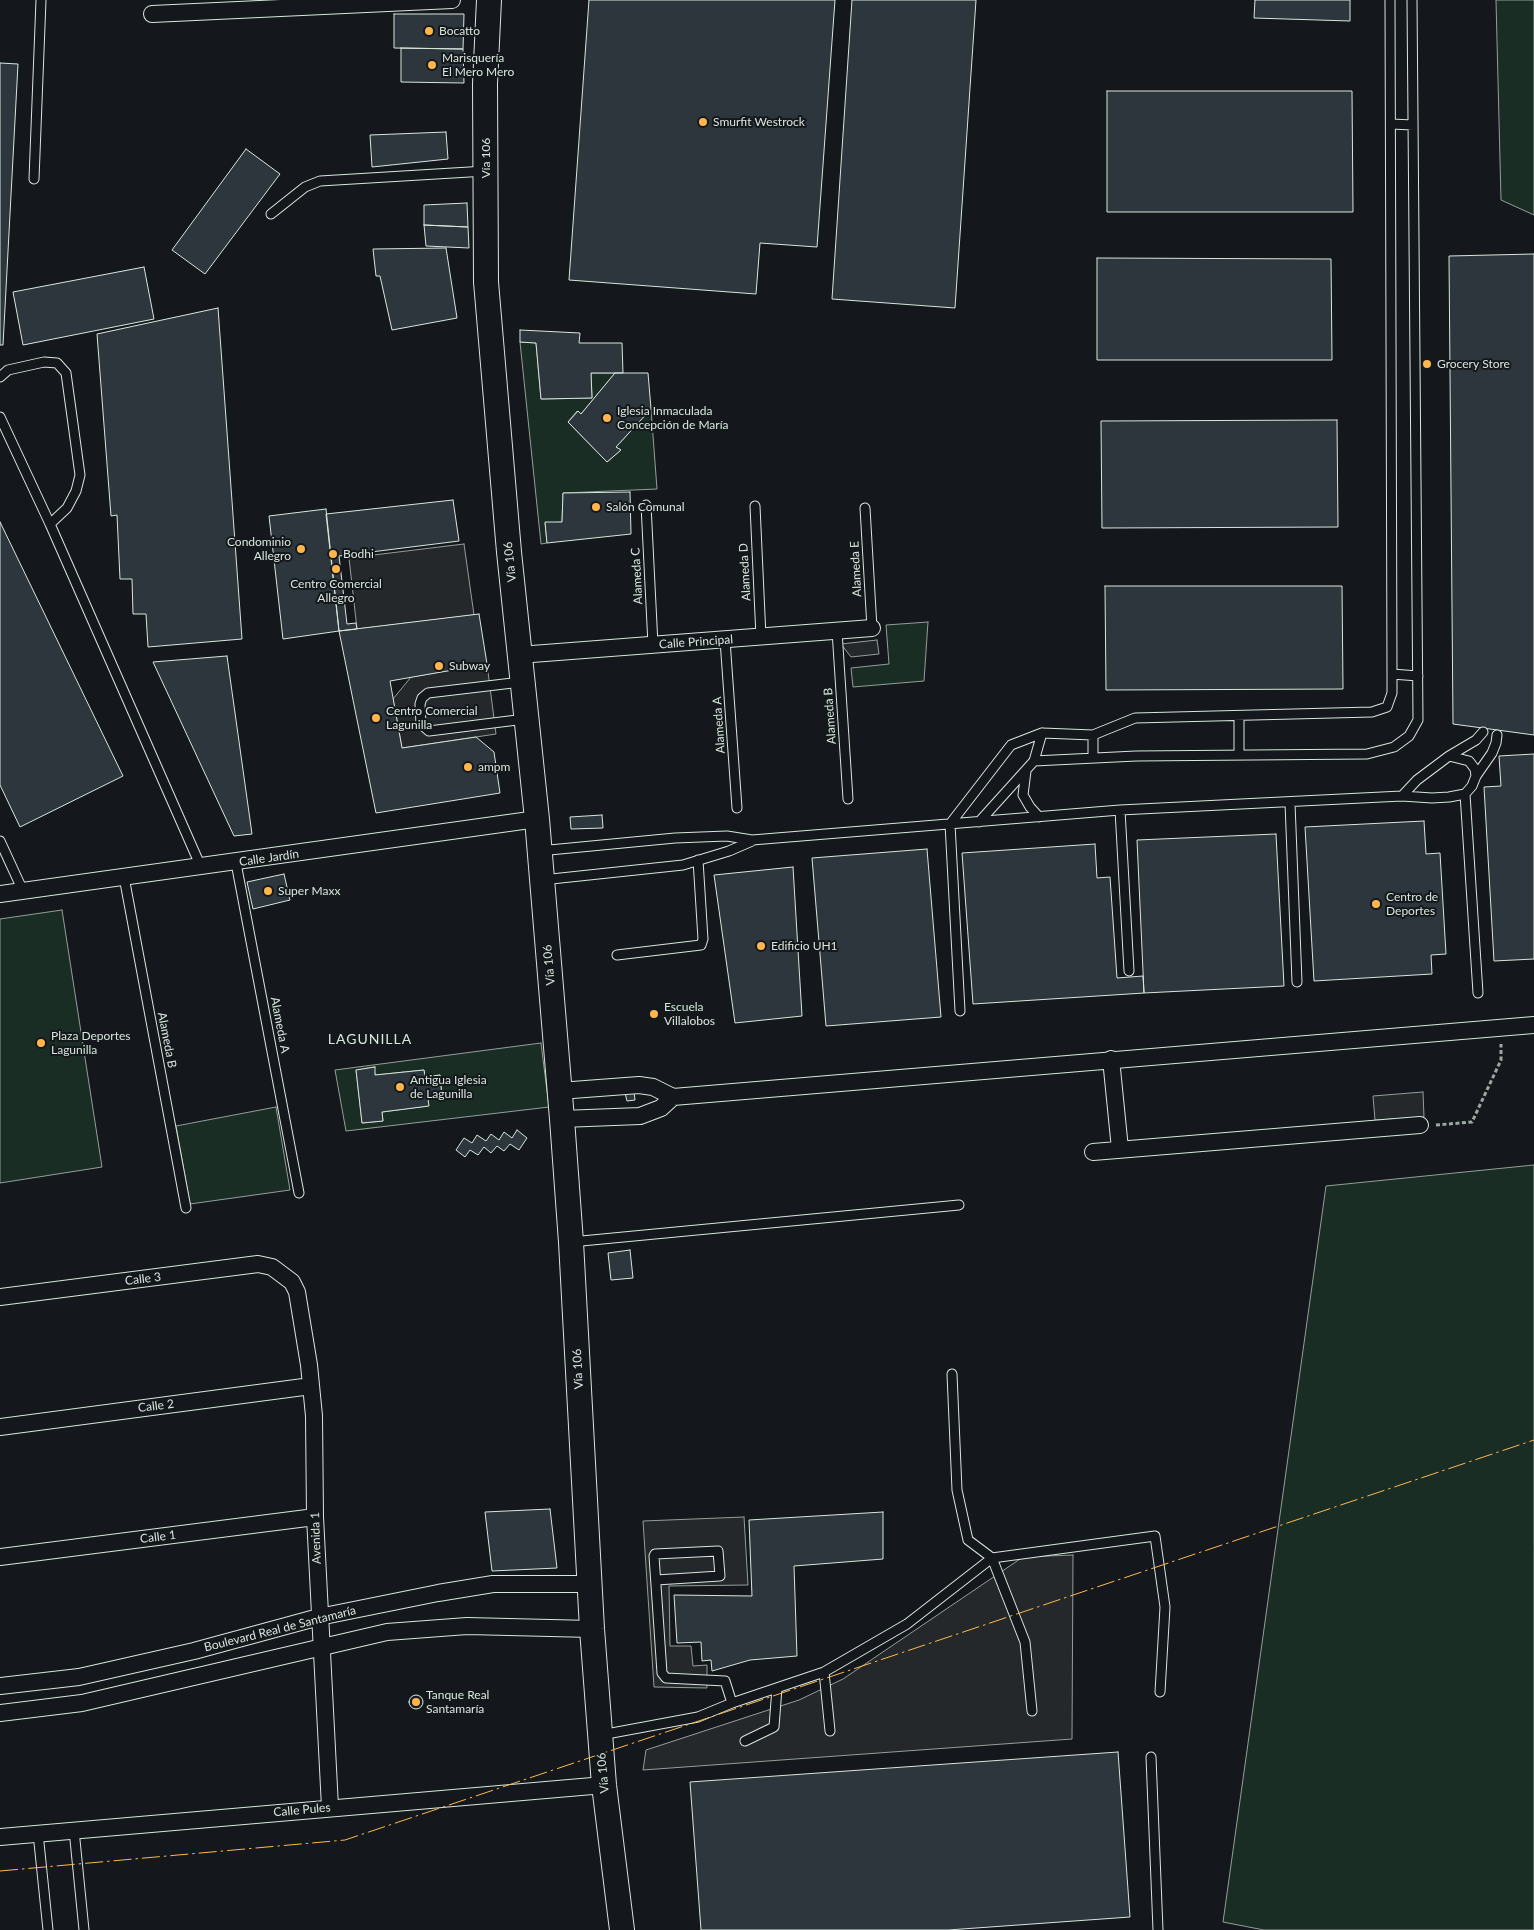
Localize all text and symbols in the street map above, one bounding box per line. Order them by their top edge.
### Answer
place label: Bocatto [439,24,480,38]
marker: Bocatto [423,25,435,37]
place label: Marisquería El Mero Mero [442,51,514,79]
marker: Marisquería El Mero Mero [426,59,438,71]
place label: Smurfit Westrock [713,115,805,129]
marker: Smurfit Westrock [697,116,709,128]
street label: Vía 106 [479,138,493,178]
place label: Grocery Store [1437,357,1510,371]
marker: Grocery Store [1421,358,1433,370]
place label: Iglesia Inmaculada Concepción de María [617,404,729,432]
marker: Iglesia Inmaculada Concepción de María [601,412,613,424]
place label: Salón Comunal [606,500,685,514]
marker: Salón Comunal [590,501,602,513]
place label: Condominio Allegro [227,535,291,563]
street label: Vía 106 [501,541,519,583]
street label: Alameda E [847,541,865,597]
marker: Condominio Allegro [295,543,307,555]
street label: Alameda D [736,543,754,601]
place label: Bodhi [343,547,374,561]
street label: Alameda C [628,547,646,605]
marker: Bodhi [327,548,339,560]
marker: Centro Comercial Allegro [330,563,342,575]
place label: Centro Comercial Allegro [290,577,382,605]
street label: Calle Principal [658,632,734,652]
place label: Subway [449,659,490,673]
marker: Subway [433,660,445,672]
street label: Alameda B [821,687,839,745]
street label: Alameda A [710,696,728,754]
place label: Centro Comercial Lagunilla [386,704,478,732]
marker: Centro Comercial Lagunilla [370,712,382,724]
place label: ampm [478,760,510,774]
marker: ampm [462,761,474,773]
street label: Calle Jardín [238,847,300,869]
place label: Super Maxx [278,884,340,898]
marker: Super Maxx [262,885,274,897]
place label: Centro de Deportes [1386,890,1438,918]
marker: Centro de Deportes [1370,898,1382,910]
place label: Edificio UH1 [771,939,838,953]
marker: Edificio UH1 [755,940,767,952]
street label: Vía 106 [540,944,558,986]
street label: Alameda A [267,996,293,1054]
place label: Escuela Villalobos [664,1000,715,1028]
marker: Escuela Villalobos [648,1008,660,1020]
street label: Alameda B [155,1011,179,1069]
place label: Plaza Deportes Lagunilla [51,1029,131,1057]
district label: LAGUNILLA [327,1031,413,1047]
marker: Plaza Deportes Lagunilla [35,1037,47,1049]
place label: Antigua Iglesia de Lagunilla [410,1073,487,1101]
marker: Antigua Iglesia de Lagunilla [394,1081,406,1093]
street label: Calle 3 [124,1270,162,1288]
street label: Vía 106 [570,1348,586,1390]
street label: Calle 2 [137,1397,175,1415]
street label: Avenida 1 [308,1512,324,1564]
street label: Calle 1 [139,1528,177,1546]
street label: Boulevard Real de Santamaría [203,1603,357,1655]
place label: Tanque Real Santamaría [426,1688,489,1716]
marker: Tanque Real Santamaría [410,1696,422,1708]
street label: Vía 106 [594,1752,612,1794]
street label: Calle Pules [273,1800,331,1820]

